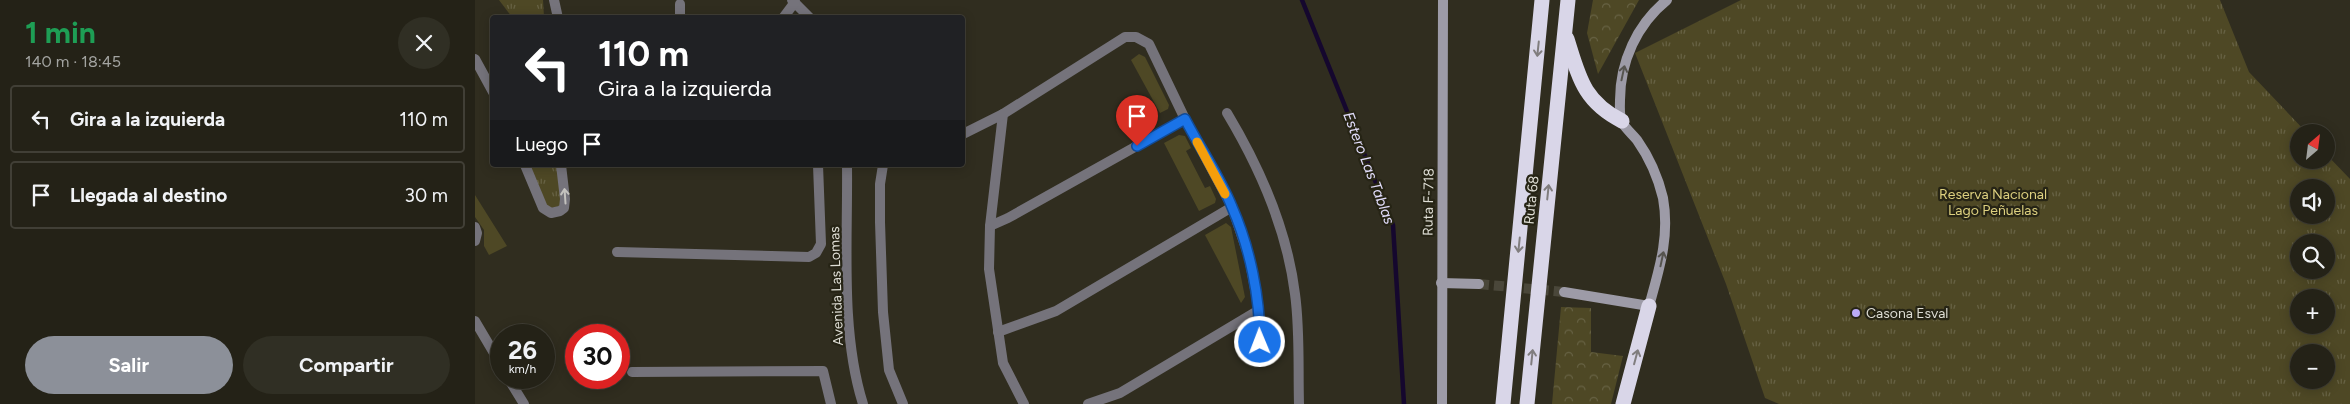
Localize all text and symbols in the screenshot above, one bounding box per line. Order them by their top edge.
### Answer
text: 1 min [25,14,96,51]
button: close [398,17,450,69]
text: 110 m [598,33,689,75]
icon: left [515,35,580,100]
one-way arrow [1533,40,1543,56]
text: 140 m · 18:45 [25,52,121,71]
one-way arrow [1619,66,1628,82]
text: Gira a la izquierda [598,75,772,102]
pin [1116,95,1158,146]
icon: arrive [1123,102,1151,130]
icon: left [27,105,55,133]
text: Gira a la izquierda [70,108,225,131]
text: 110 m [399,108,448,131]
water label: Estero Las Tablas [1339,109,1399,227]
north arrow [2290,124,2335,169]
map controls [2290,124,2335,389]
icon: arrive [578,130,606,158]
text: Luego [515,133,568,156]
street label: Ruta F-718 [1419,168,1438,236]
street label: Ruta 68 [1520,175,1543,225]
button: sound [2290,179,2335,224]
icon: arrive [27,181,55,209]
text: Llegada al destino [70,184,227,207]
text: 30 m [405,184,448,207]
one-way arrow [1543,184,1553,200]
park label: Reserva Nacional Lago Peñuelas [1939,186,2047,219]
one-way arrow [560,188,569,204]
street label: Avenida Las Lomas [826,226,847,346]
button: search [2290,234,2335,279]
one-way arrow [1514,237,1524,253]
one-way arrow [1658,252,1668,268]
button: + [2290,289,2335,334]
place label: Casona Esval [1866,305,1948,322]
marker: Casona Esval [1850,307,1862,319]
position arrow [1233,315,1285,367]
speed limit sign: 30 [565,324,630,389]
text: 26 [508,335,537,365]
button: Salir [25,336,233,394]
button: Compartir [243,336,450,394]
button: − [2290,344,2335,389]
one-way arrow [1527,349,1536,365]
one-way arrow [1632,349,1641,365]
text: km/h [509,362,536,376]

